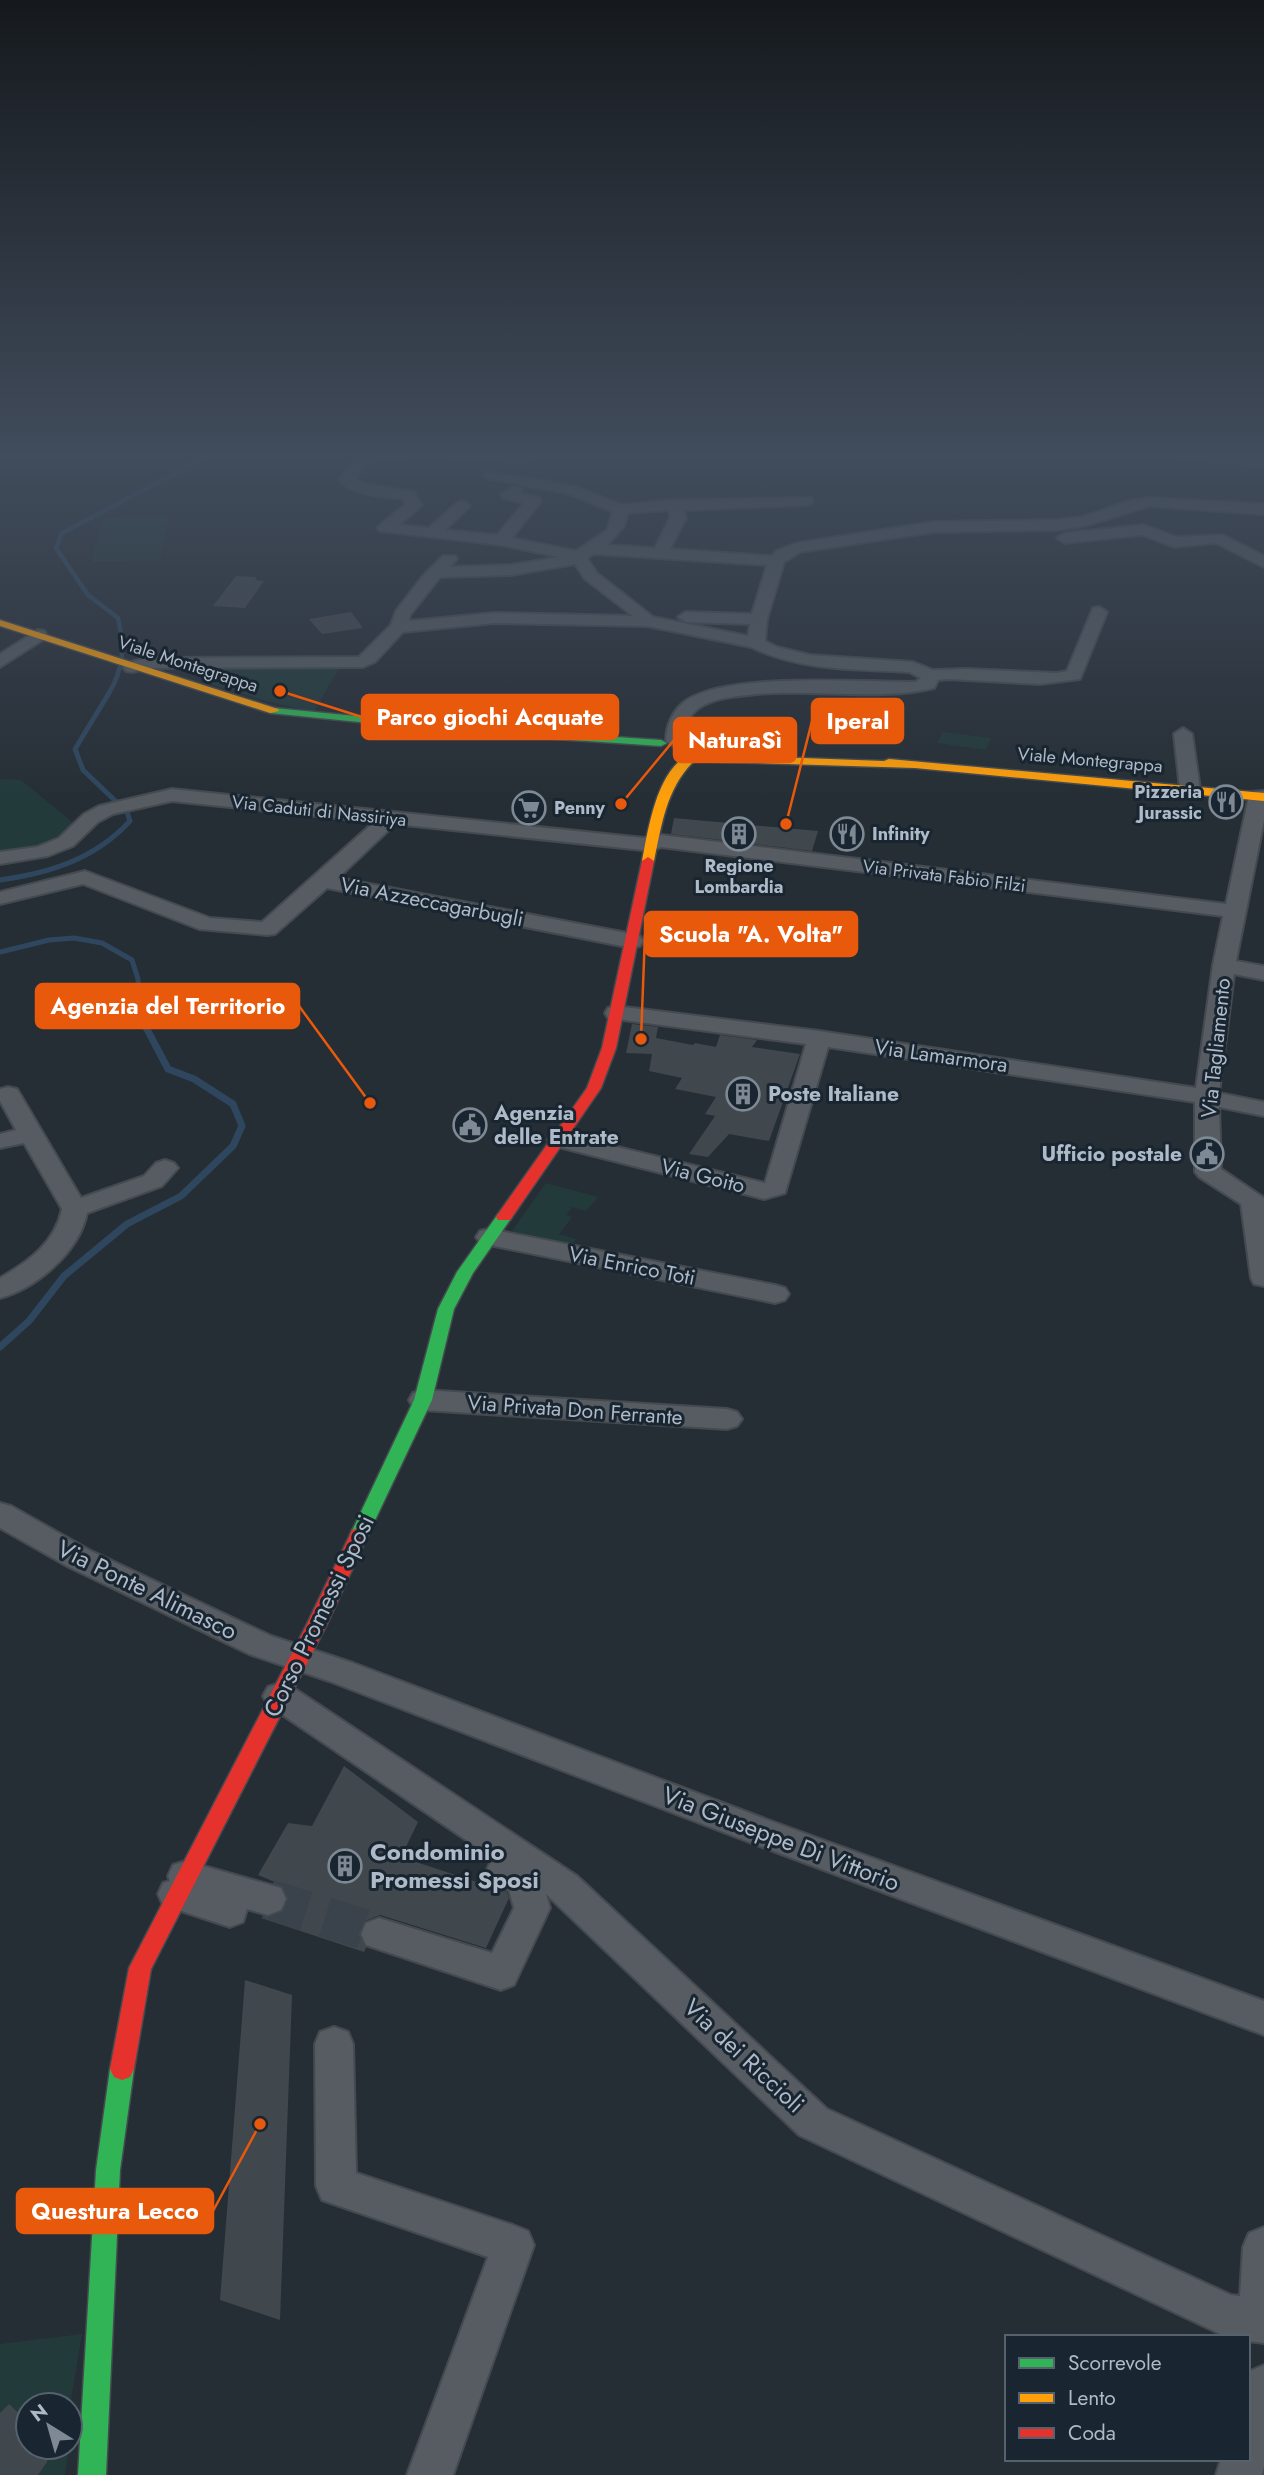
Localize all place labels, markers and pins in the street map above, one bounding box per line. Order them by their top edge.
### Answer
callout: Parco giochi Acquate [362,695,618,739]
callout: Iperal [812,699,903,743]
callout: NaturaSì [674,718,796,762]
place label: Pizzeria Jurassic [1134,779,1202,826]
restaurant icon: Pizzeria Jurassic [1207,783,1245,821]
supermarket icon: Penny [510,789,548,827]
place label: Penny [554,795,606,821]
building icon: Regione Lombardia [720,815,758,853]
restaurant icon: Infinity [828,815,866,853]
place label: Infinity [872,821,930,847]
place label: Regione Lombardia [695,853,783,900]
callout: Scuola "A. Volta" [645,912,857,956]
callout: Agenzia del Territorio [36,984,299,1028]
building icon: Poste Italiane [724,1075,762,1113]
place label: Poste Italiane [768,1079,899,1109]
place label: Agenzia delle Entrate [493,1098,619,1152]
public building icon: Agenzia delle Entrate [451,1106,489,1144]
public building icon: Ufficio postale [1188,1135,1226,1173]
place label: Ufficio postale [1042,1139,1182,1169]
place label: Condominio Promessi Sposi [370,1834,539,1897]
building icon: Condominio Promessi Sposi [326,1847,364,1885]
callout: Questura Lecco [17,2189,213,2233]

